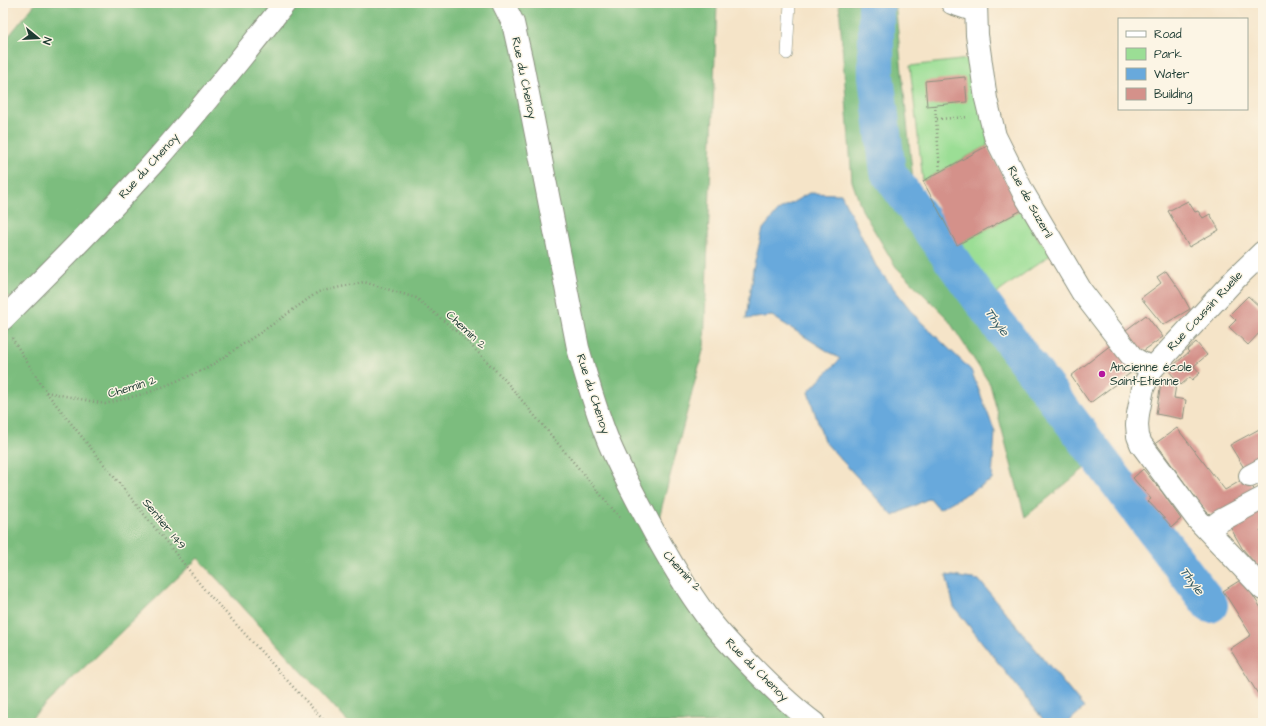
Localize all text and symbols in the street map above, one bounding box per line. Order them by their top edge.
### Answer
north arrow [18,18,58,58]
legend [1118,18,1248,110]
text: Road [1154,26,1182,43]
text: N [39,35,55,47]
street label: Rue du Chenoy [506,36,541,121]
text: Park [1154,46,1182,63]
text: Water [1154,66,1190,83]
text: Building [1154,86,1192,104]
street label: Rue du Chenoy [115,129,184,203]
street label: Rue de Suzeril [1003,163,1057,241]
street label: Rue Coussin Ruelle [1164,267,1247,355]
water label: Thyle [980,304,1014,341]
street label: Chemin 2 [442,307,490,353]
street label: Rue du Chenoy [571,352,614,437]
place label: Ancienne école Saint-Etienne [1110,359,1193,390]
marker: Ancienne école Saint-Etienne [1097,369,1107,379]
street label: Chemin 2 [106,372,158,402]
street label: Sentier 149 [138,495,190,553]
street label: Chemin 2 [659,547,705,595]
water label: Thyle [1175,563,1209,600]
street label: Rue du Chenoy [721,635,793,706]

